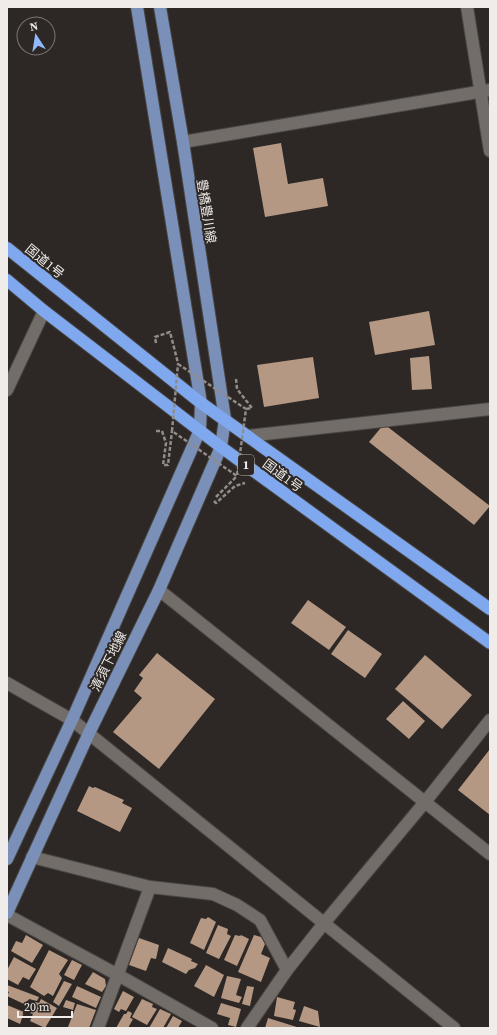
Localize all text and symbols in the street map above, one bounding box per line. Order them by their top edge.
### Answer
north arrow [16,16,56,56]
text: N [29,19,40,35]
street label: 豊橋豊川線 [193,178,220,245]
street label: 国道1号 [22,240,68,282]
road number: 1 [238,455,254,475]
street label: 国道1号 [259,455,306,496]
street label: 清須下地線 [87,628,130,694]
scale bar [18,993,72,1019]
text: 20 m [24,999,50,1015]

